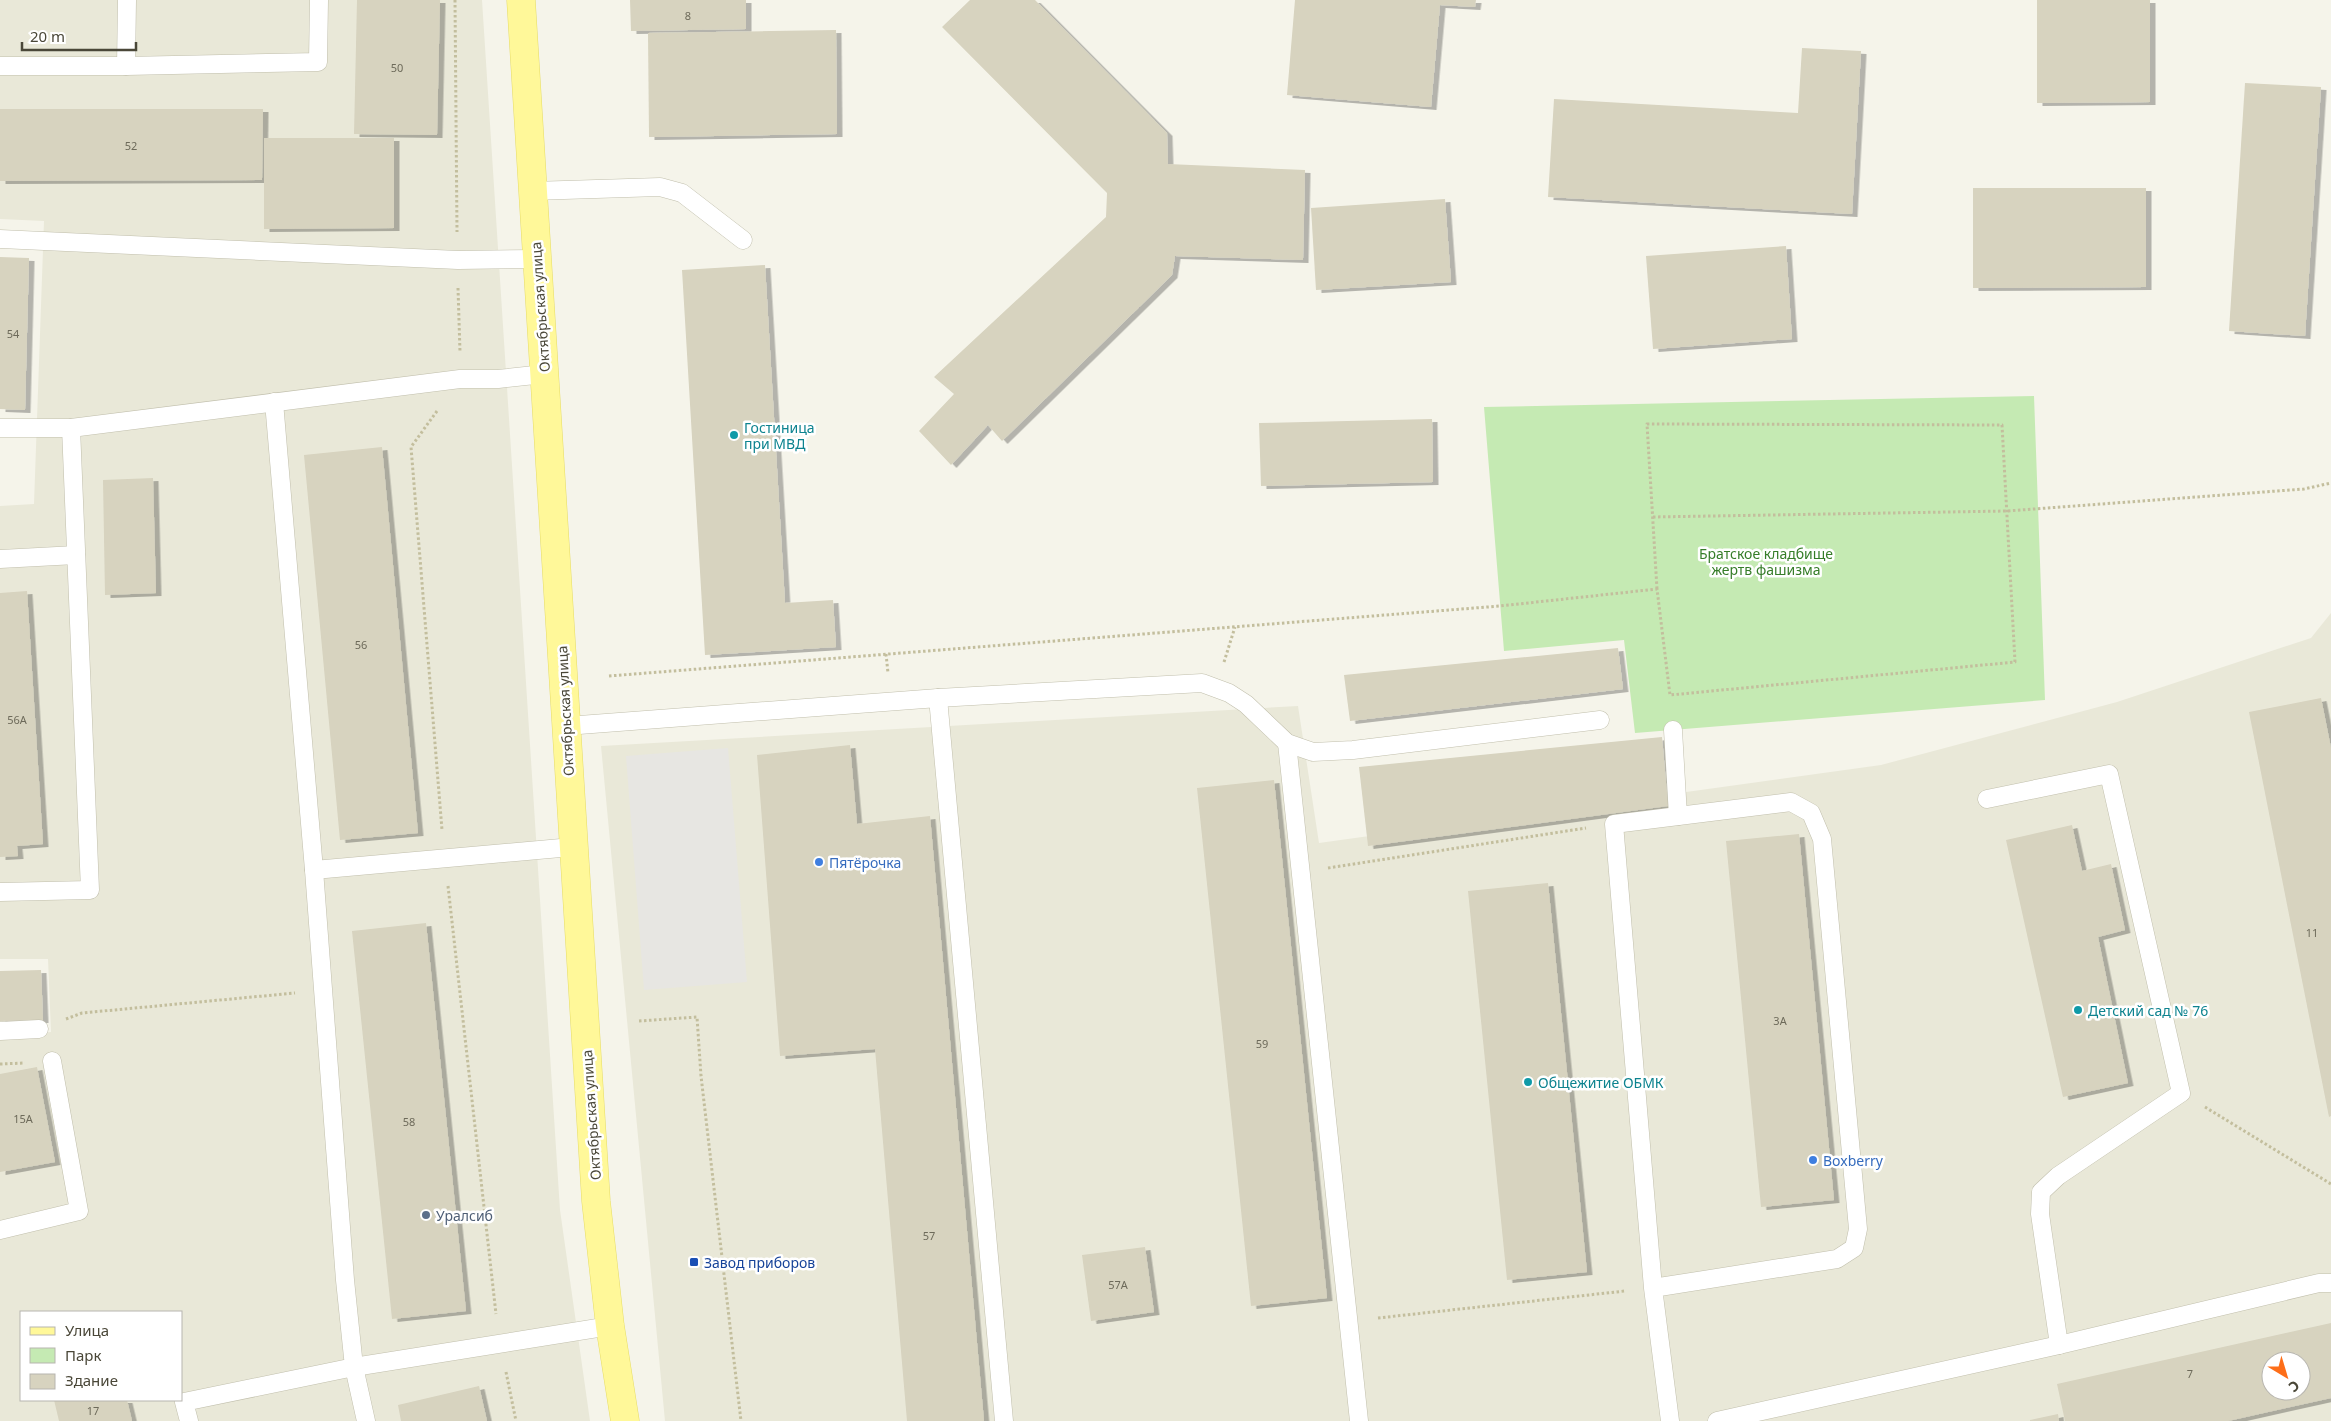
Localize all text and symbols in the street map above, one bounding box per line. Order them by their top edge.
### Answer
house number: 8 [685,8,691,23]
scale bar [22,20,136,52]
text: 20 m [30,26,65,46]
house number: 50 [391,60,403,75]
house number: 52 [125,138,137,153]
street label: Октябрьская улица [526,241,554,373]
house number: 54 [7,326,20,341]
place label: Гостиница при МВД [744,418,815,453]
marker: Гостиница при МВД [728,429,740,441]
park label: Братское кладбище жертв фашизма [1699,544,1833,579]
house number: 56 [355,637,367,652]
street label: Октябрьская улица [552,645,578,777]
house number: 56А [7,712,28,727]
place label: Пятёрочка [829,853,901,872]
marker: Пятёрочка [813,856,825,868]
house number: 11 [2306,925,2318,940]
place label: Детский сад № 76 [2088,1001,2208,1020]
marker: Детский сад № 76 [2072,1004,2084,1016]
house number: 3А [1773,1013,1788,1028]
house number: 59 [1256,1036,1268,1051]
street label: Октябрьская улица [577,1049,605,1181]
place label: Общежитие ОБМК [1538,1073,1664,1092]
marker: Общежитие ОБМК [1522,1076,1534,1088]
house number: 15А [13,1111,34,1126]
house number: 58 [403,1114,415,1129]
place label: Boxberry [1823,1151,1884,1170]
marker: Boxberry [1807,1154,1819,1166]
place label: Уралсиб [436,1206,493,1225]
marker: Уралсиб [420,1209,432,1221]
house number: 57 [923,1228,935,1243]
place label: Завод приборов [704,1253,815,1272]
marker: Завод приборов [688,1256,700,1268]
house number: 57А [1108,1277,1129,1292]
legend [20,1311,182,1401]
text: Улица [65,1320,109,1340]
text: Парк [65,1345,101,1365]
north arrow [2261,1351,2311,1401]
house number: 7 [2187,1366,2193,1381]
text: Здание [65,1370,118,1390]
text: С [2285,1376,2304,1397]
house number: 17 [87,1403,99,1418]

